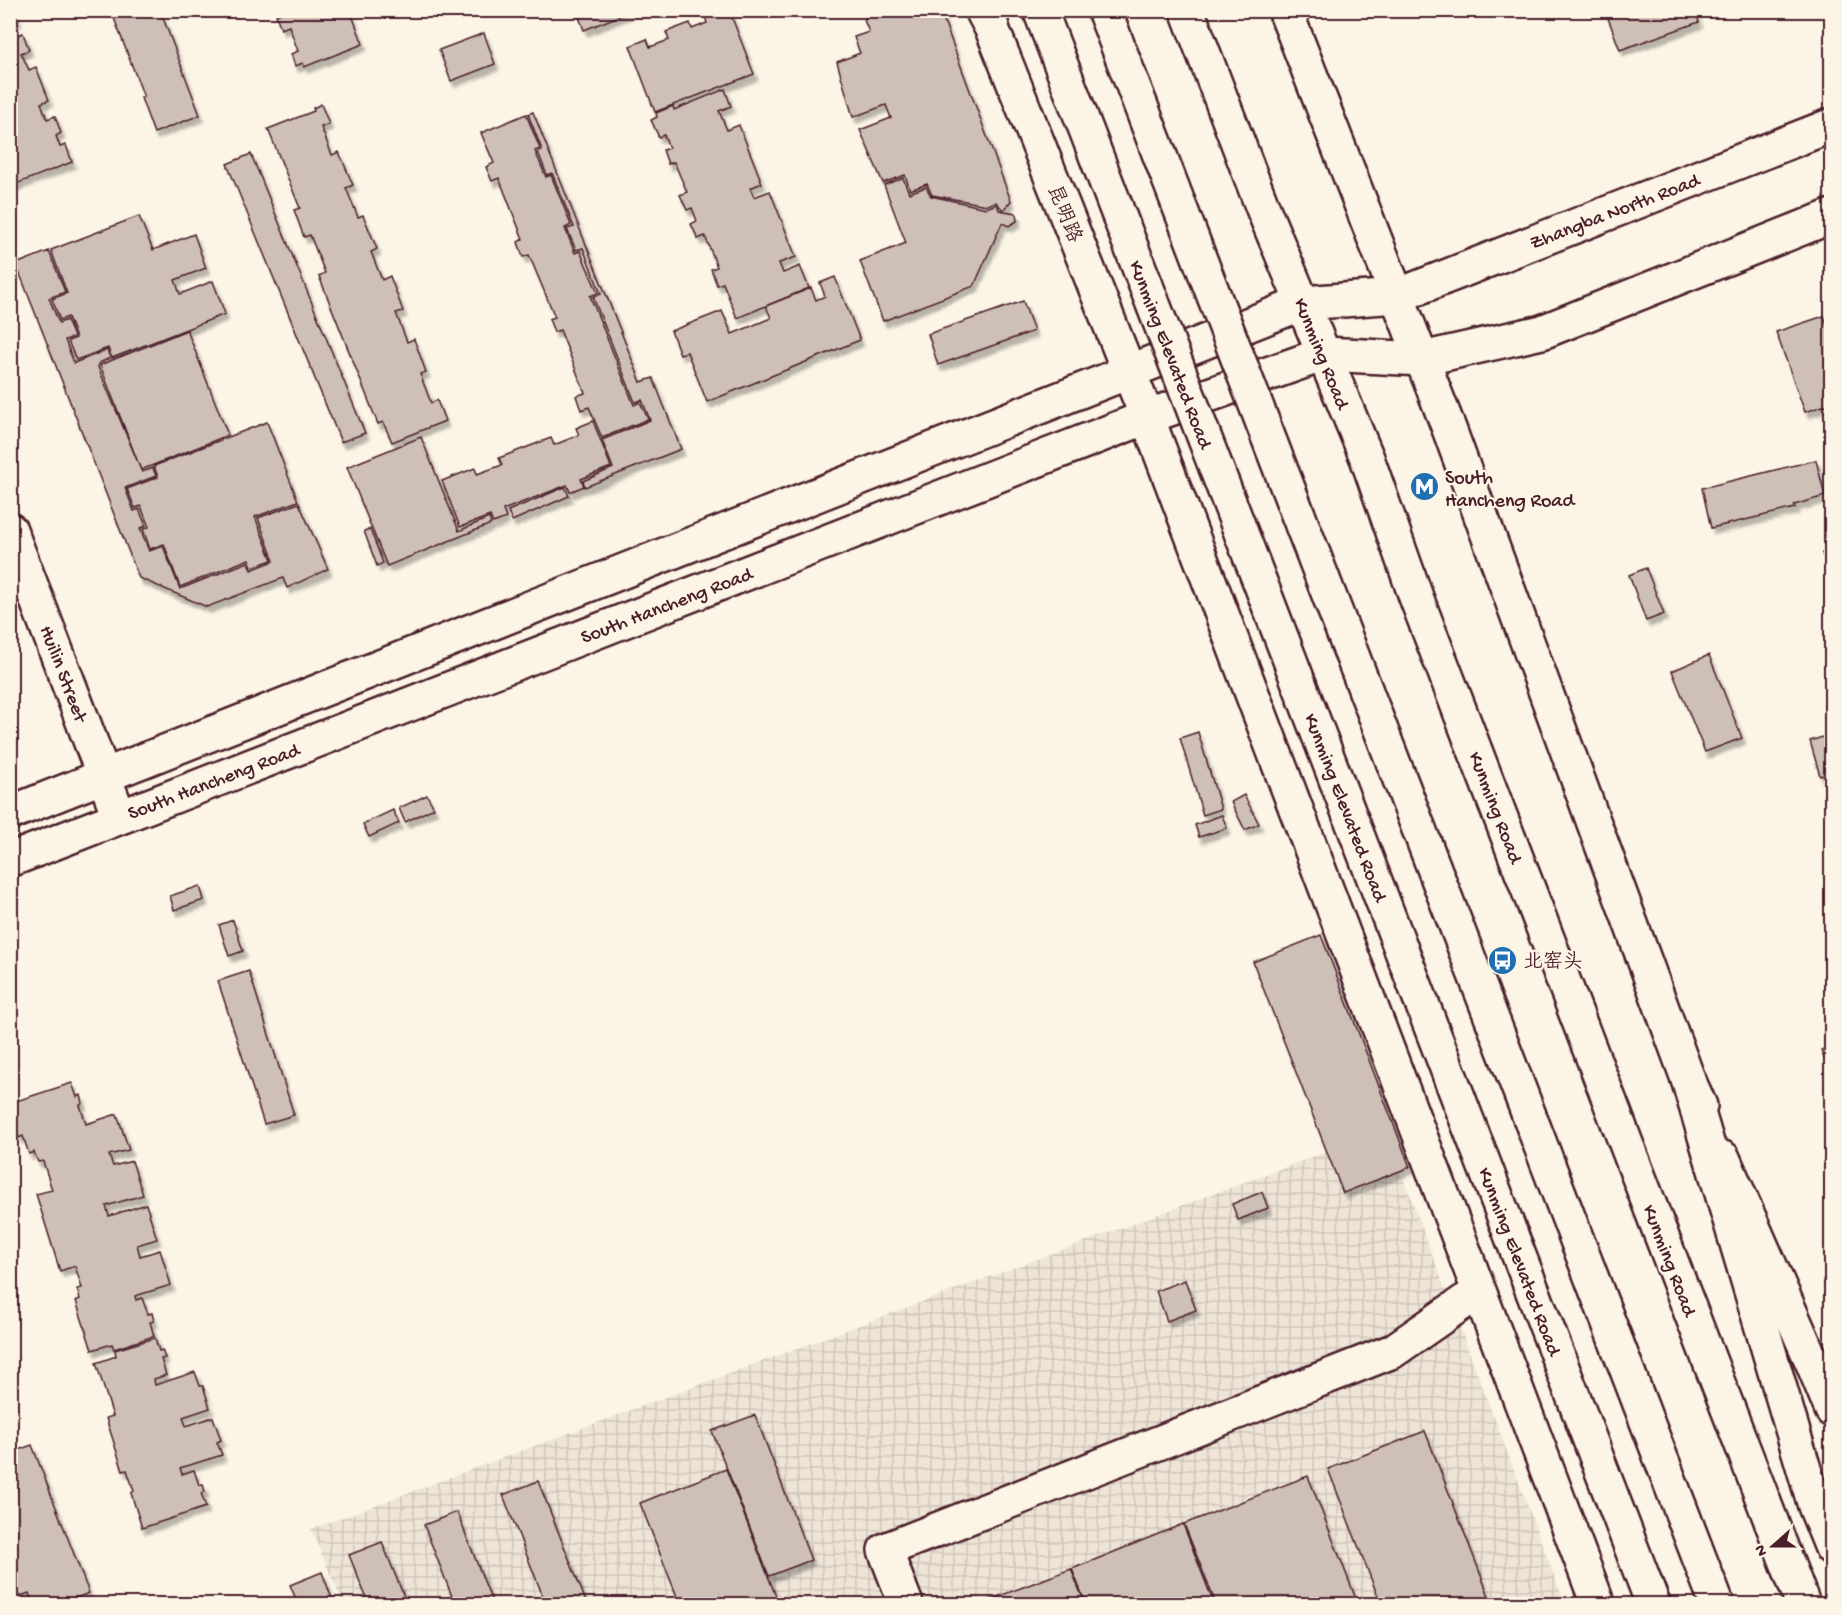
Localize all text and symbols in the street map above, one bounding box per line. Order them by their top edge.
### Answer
street label: Zhangba North Road [1527,169,1705,256]
street label: 昆明路 [1041,181,1087,247]
street label: Kunming Elevated Road [1122,258,1216,455]
street label: Kunming Road [1287,295,1353,415]
place label: South Hancheng Road [1445,468,1576,514]
metro station icon: South Hancheng Road [1408,471,1440,503]
street label: South Hancheng Road [578,563,758,651]
street label: Huilin Street [33,623,91,727]
street label: Kunming Elevated Road [1297,711,1391,908]
street label: South Hancheng Road [125,739,305,827]
street label: Kunming Road [1462,749,1526,869]
bus stop icon: 北窑头 [1486,944,1518,976]
place label: 北窑头 [1523,950,1583,975]
street label: Kunming Elevated Road [1471,1165,1565,1362]
street label: Kunming Road [1636,1202,1700,1322]
north arrow [1743,1516,1803,1576]
text: N [1751,1541,1773,1558]

